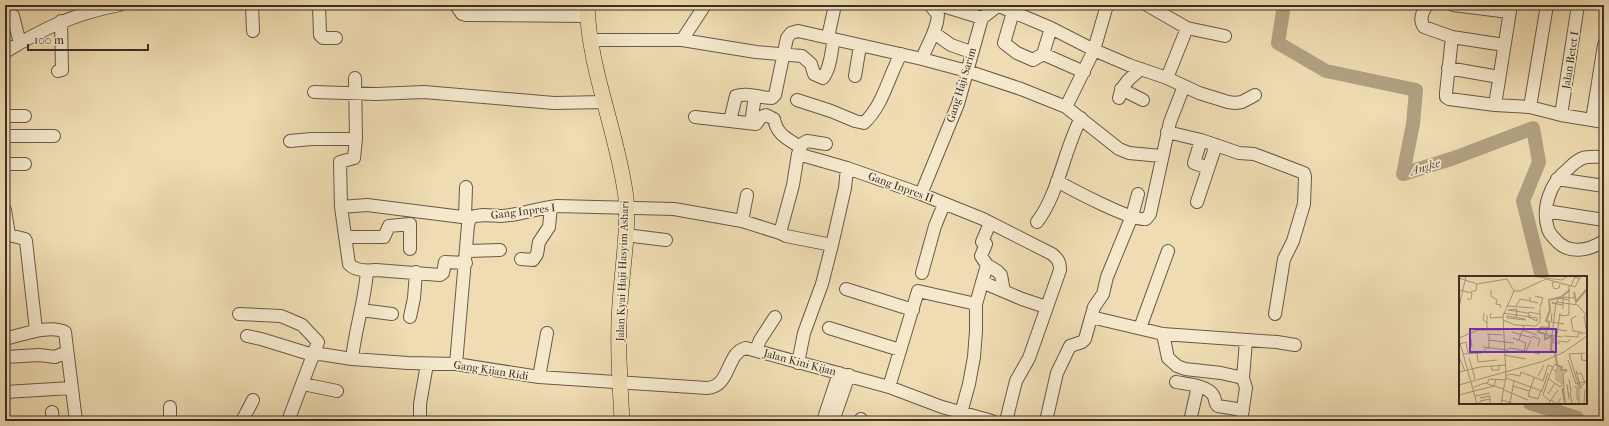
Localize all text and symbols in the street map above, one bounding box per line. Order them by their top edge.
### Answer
scale bar [28,26,148,52]
street label: Jalan Betet I [1559,30,1582,91]
text: 100 m [34,33,64,47]
street label: Gang Haji Sarim [944,45,979,124]
water label: Angke [1406,155,1443,179]
street label: Gang Inpres II [866,170,936,206]
street label: Jalan Kyai Haji Hasyim Ashari [614,200,631,343]
street label: Gang Inpres I [490,201,557,222]
inset map [1459,276,1587,404]
street label: Jalan Kini Kijan [761,346,838,379]
street label: Gang Kijan Ridi [452,358,530,383]

